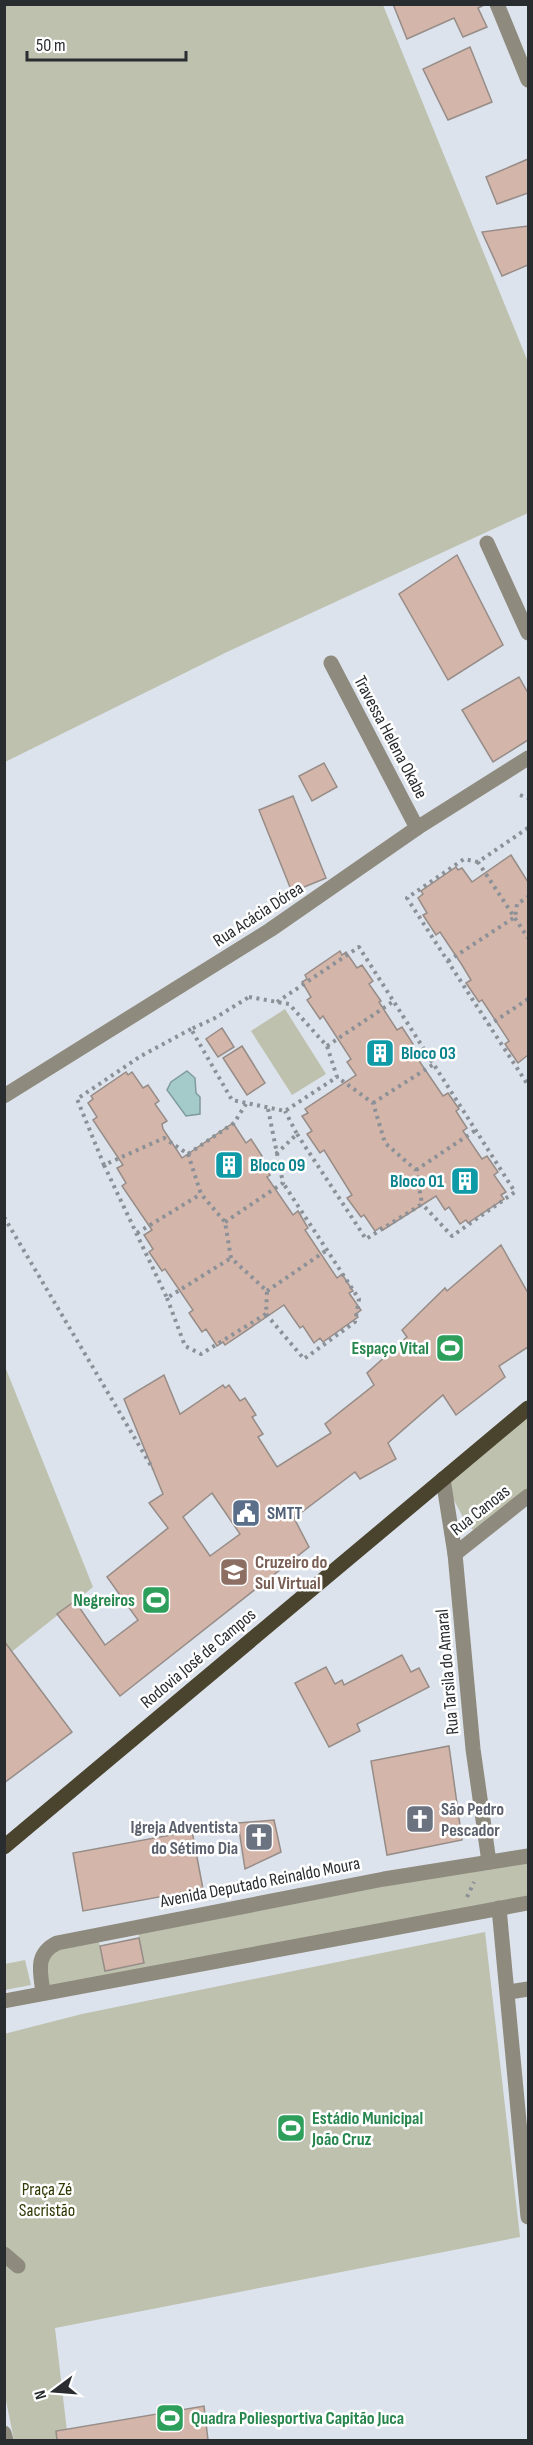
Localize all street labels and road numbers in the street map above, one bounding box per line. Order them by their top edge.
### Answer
street label: Travessa Helena Okabe [349,672,432,802]
street label: Rua Acácia Dórea [209,877,307,951]
street label: Rua Canoas [446,1481,514,1540]
street label: Rodovia José de Campos [136,1604,260,1713]
street label: Rua Tarsila do Amaral [432,1608,463,1736]
street label: Avenida Deputado Reinaldo Moura [157,1853,362,1912]

